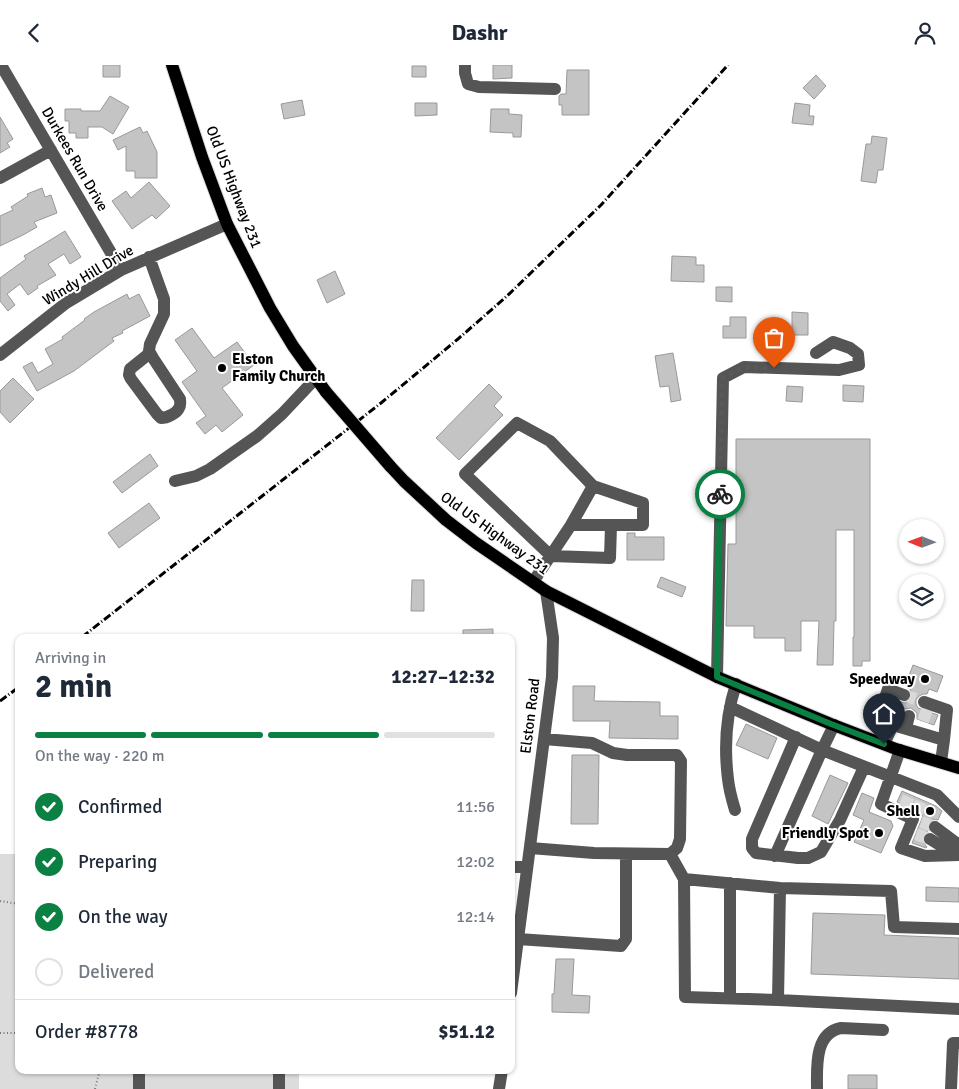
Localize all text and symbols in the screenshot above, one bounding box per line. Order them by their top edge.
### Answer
icon: back [20,19,48,47]
text: Dashr [451,19,508,46]
icon: person [911,19,939,47]
street label: Durkees Run Drive [38,104,112,214]
street label: Old US Highway 231 [202,123,266,251]
street label: Windy Hill Drive [39,241,137,309]
pin [753,317,795,368]
icon: bag [760,324,788,352]
place label: Elston Family Church [232,350,326,385]
marker: Elston Family Church [216,362,228,374]
courier [695,469,745,519]
icon: bike [706,480,734,508]
street label: Old US Highway 231 [437,488,553,578]
north arrow [899,519,944,564]
map controls [899,519,944,619]
button: layers [899,574,944,619]
text: Arriving in [35,648,106,668]
text: 12:27–12:32 [391,665,495,689]
text: 2 min [35,667,112,706]
place label: Speedway [849,670,916,688]
marker: Speedway [919,673,931,685]
street label: Elston Road [516,677,544,755]
pin [863,693,905,744]
icon: home [870,700,898,728]
text: On the way · 220 m [35,746,165,766]
icon: check [35,793,63,821]
text: Confirmed [78,795,162,819]
text: 11:56 [456,797,495,817]
place label: Shell [887,802,920,820]
marker: Shell [924,805,936,817]
place label: Friendly Spot [782,824,869,842]
marker: Friendly Spot [873,827,885,839]
icon: check [35,848,63,876]
text: Preparing [78,850,157,874]
text: 12:02 [456,852,495,872]
icon: check [35,903,63,931]
text: On the way [78,905,168,929]
text: 12:14 [456,907,495,927]
text: Delivered [78,960,154,984]
text: Order #8778 [35,1020,138,1044]
text: $51.12 [438,1020,495,1044]

